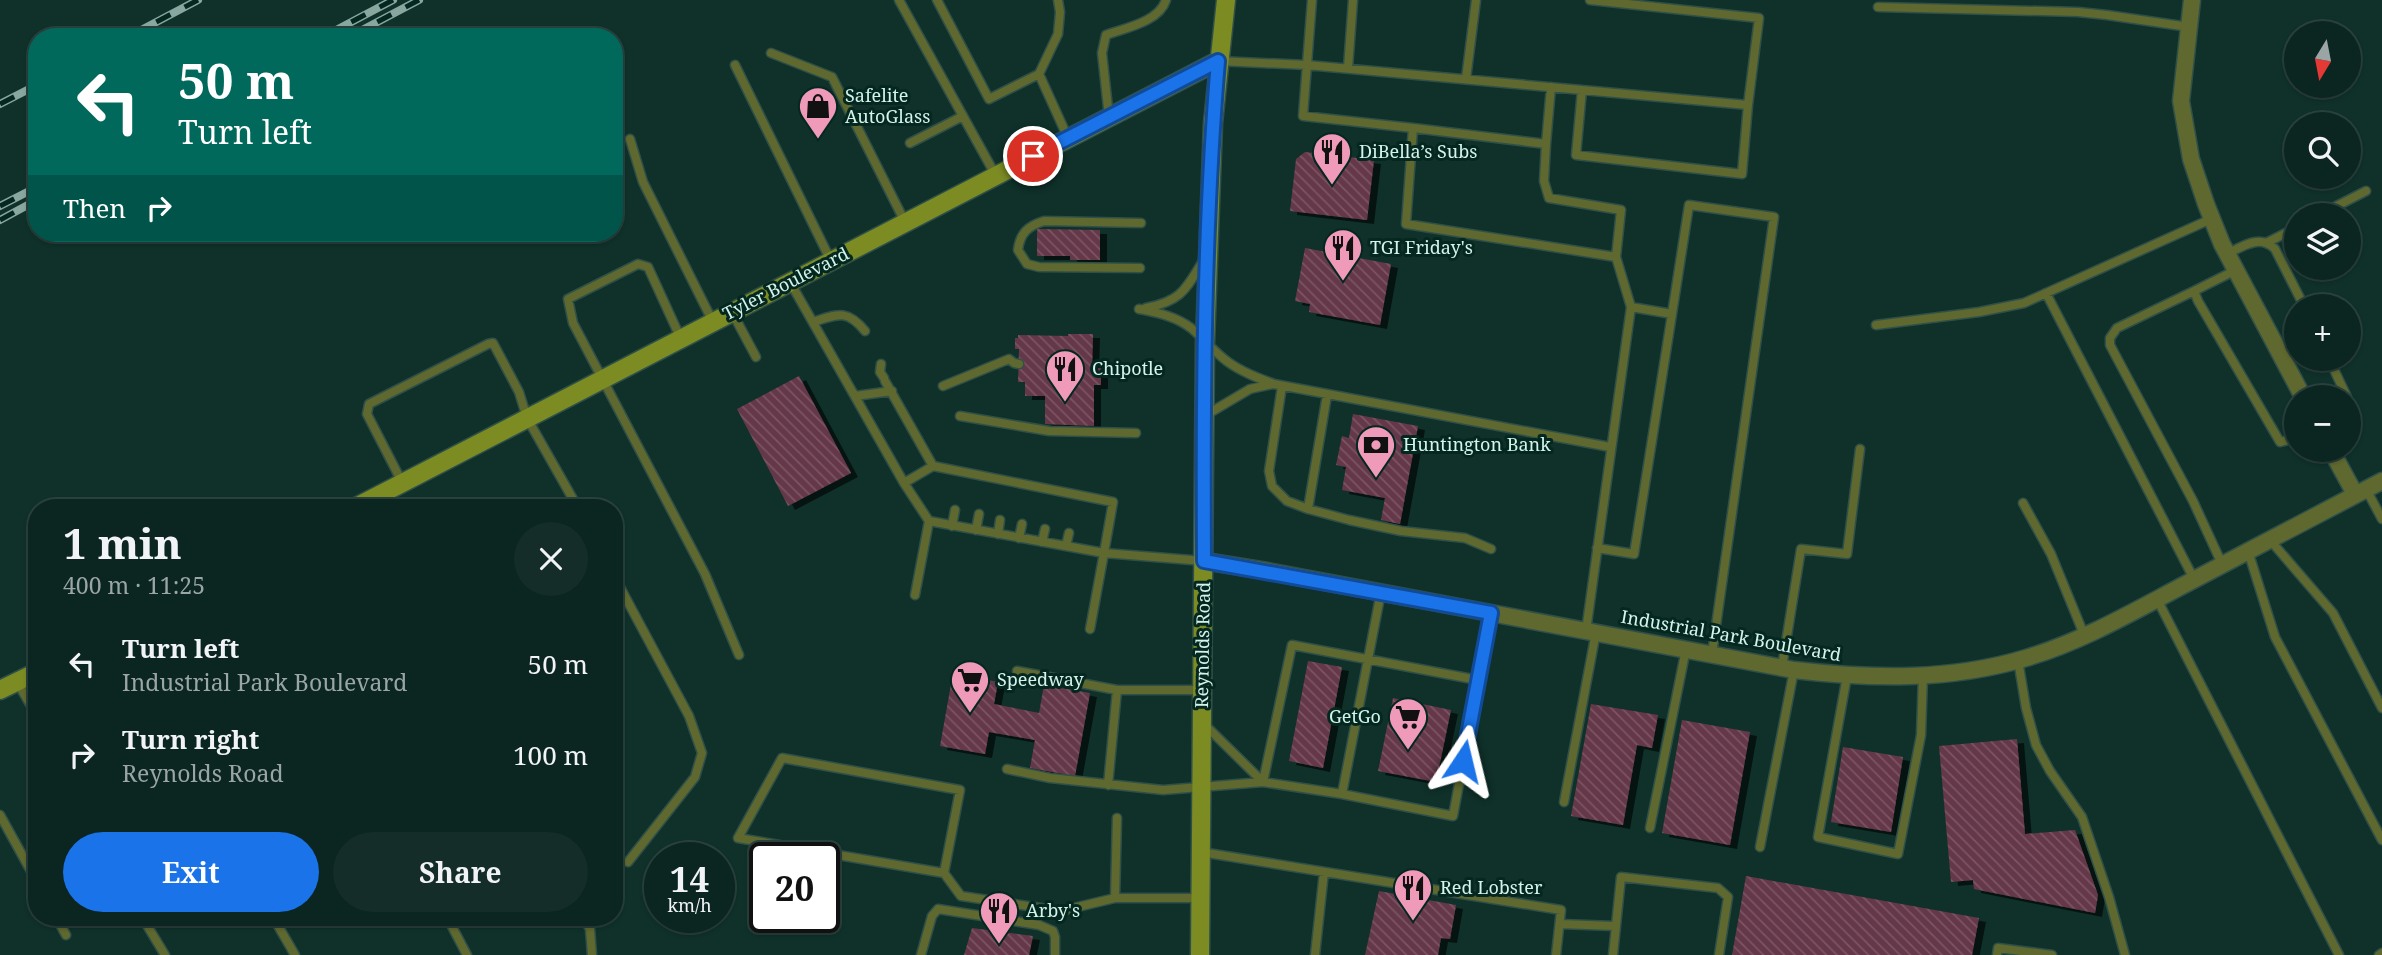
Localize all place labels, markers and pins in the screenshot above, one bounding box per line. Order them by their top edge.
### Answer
place label: Safelite AutoGlass [845,83,930,128]
shop icon: Safelite AutoGlass [797,85,839,140]
pin [1003,126,1063,186]
restaurant icon: DiBella’s Subs [1311,131,1353,186]
place label: DiBella’s Subs [1359,139,1477,163]
restaurant icon: TGI Friday's [1322,227,1364,282]
place label: TGI Friday's [1370,235,1473,259]
restaurant icon: Chipotle [1044,348,1086,403]
place label: Chipotle [1092,356,1163,380]
bank icon: Huntington Bank [1355,424,1397,479]
place label: Huntington Bank [1403,432,1551,456]
supermarket icon: Speedway [949,659,991,714]
place label: Speedway [997,667,1084,691]
supermarket icon: GetGo [1387,696,1429,751]
place label: GetGo [1329,704,1381,728]
restaurant icon: Red Lobster [1392,867,1434,922]
place label: Red Lobster [1440,875,1543,899]
restaurant icon: Arby's [978,890,1020,945]
place label: Arby's [1026,898,1080,922]

